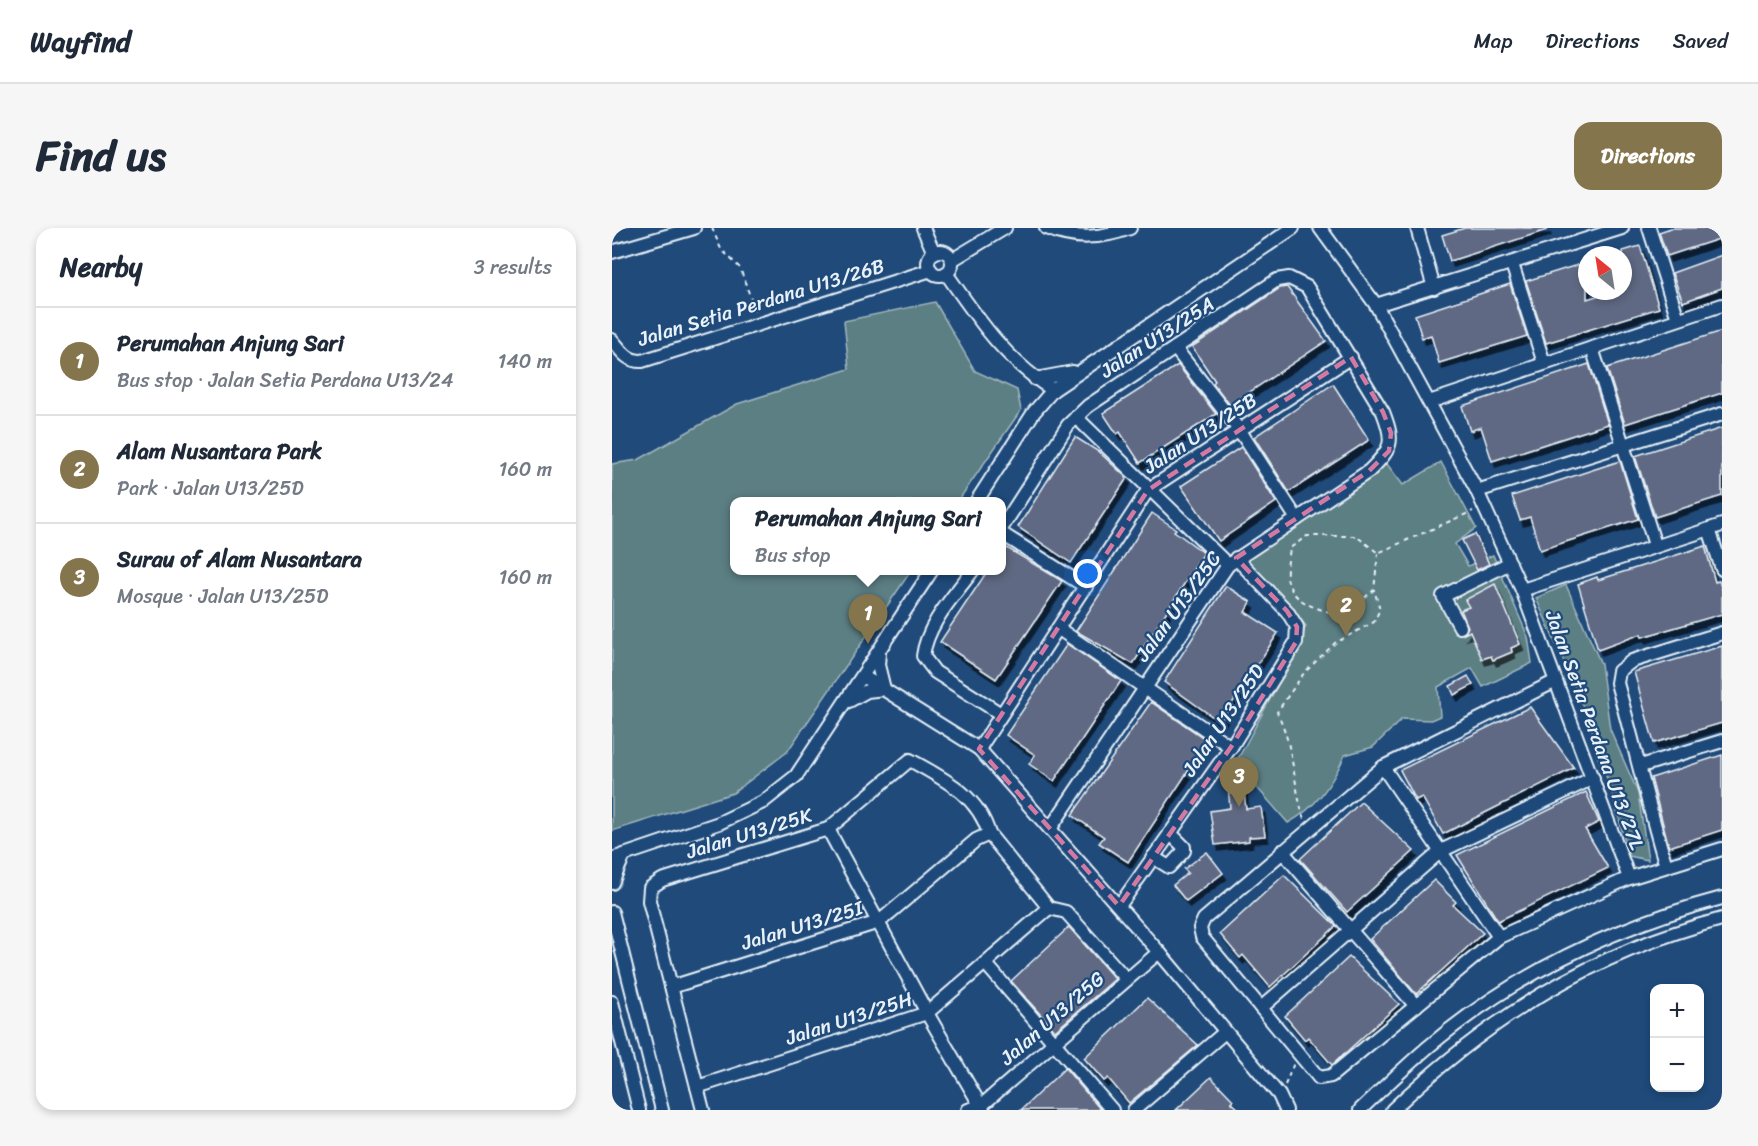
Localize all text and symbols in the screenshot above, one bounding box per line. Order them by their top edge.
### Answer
text: Wayfind [30,17,131,66]
text: Map [1474,22,1512,60]
text: Directions [1545,22,1640,60]
text: Saved [1673,22,1728,60]
text: Find us [36,119,166,193]
button: Directions [1574,122,1722,190]
text: Nearby [60,244,142,290]
north arrow [1578,246,1632,300]
street label: Jalan Setia Perdana U13/26B [632,248,889,357]
text: 3 results [474,250,552,285]
street label: Jalan U13/25A [1092,287,1222,388]
text: Perumahan Anjung Sari [117,324,344,363]
text: 1 [75,344,84,379]
text: 140 m [498,344,552,379]
text: Bus stop · Jalan Setia Perdana U13/24 [117,363,453,398]
street label: Jalan U13/25B [1135,383,1265,484]
text: Alam Nusantara Park [117,432,322,471]
text: 2 [74,452,85,487]
text: 160 m [499,452,552,487]
text: Park · Jalan U13/25D [117,471,303,506]
popup [730,497,1006,575]
text: Perumahan Anjung Sari [755,499,981,538]
text: Bus stop [755,538,830,573]
text: Surau of Alam Nusantara [117,540,362,579]
street label: Jalan U13/25C [1125,543,1231,670]
your location [1073,559,1102,588]
text: 3 [74,560,85,595]
text: 160 m [499,560,552,595]
text: Mosque · Jalan U13/25D [117,579,328,614]
pin: 2 [1326,586,1366,636]
pin: 1 [848,594,888,644]
street label: Jalan Setia Perdana U13/27L [1534,604,1655,856]
street label: Jalan U13/25D [1177,660,1269,780]
pin: 3 [1220,758,1258,807]
street label: Jalan U13/25K [681,797,818,869]
street label: Jalan U13/25I [736,890,868,961]
street label: Jalan U13/25G [991,962,1113,1075]
street label: Jalan U13/25H [780,981,917,1056]
map controls [1650,984,1704,1092]
button: + [1650,984,1704,1038]
button: − [1650,1038,1704,1092]

